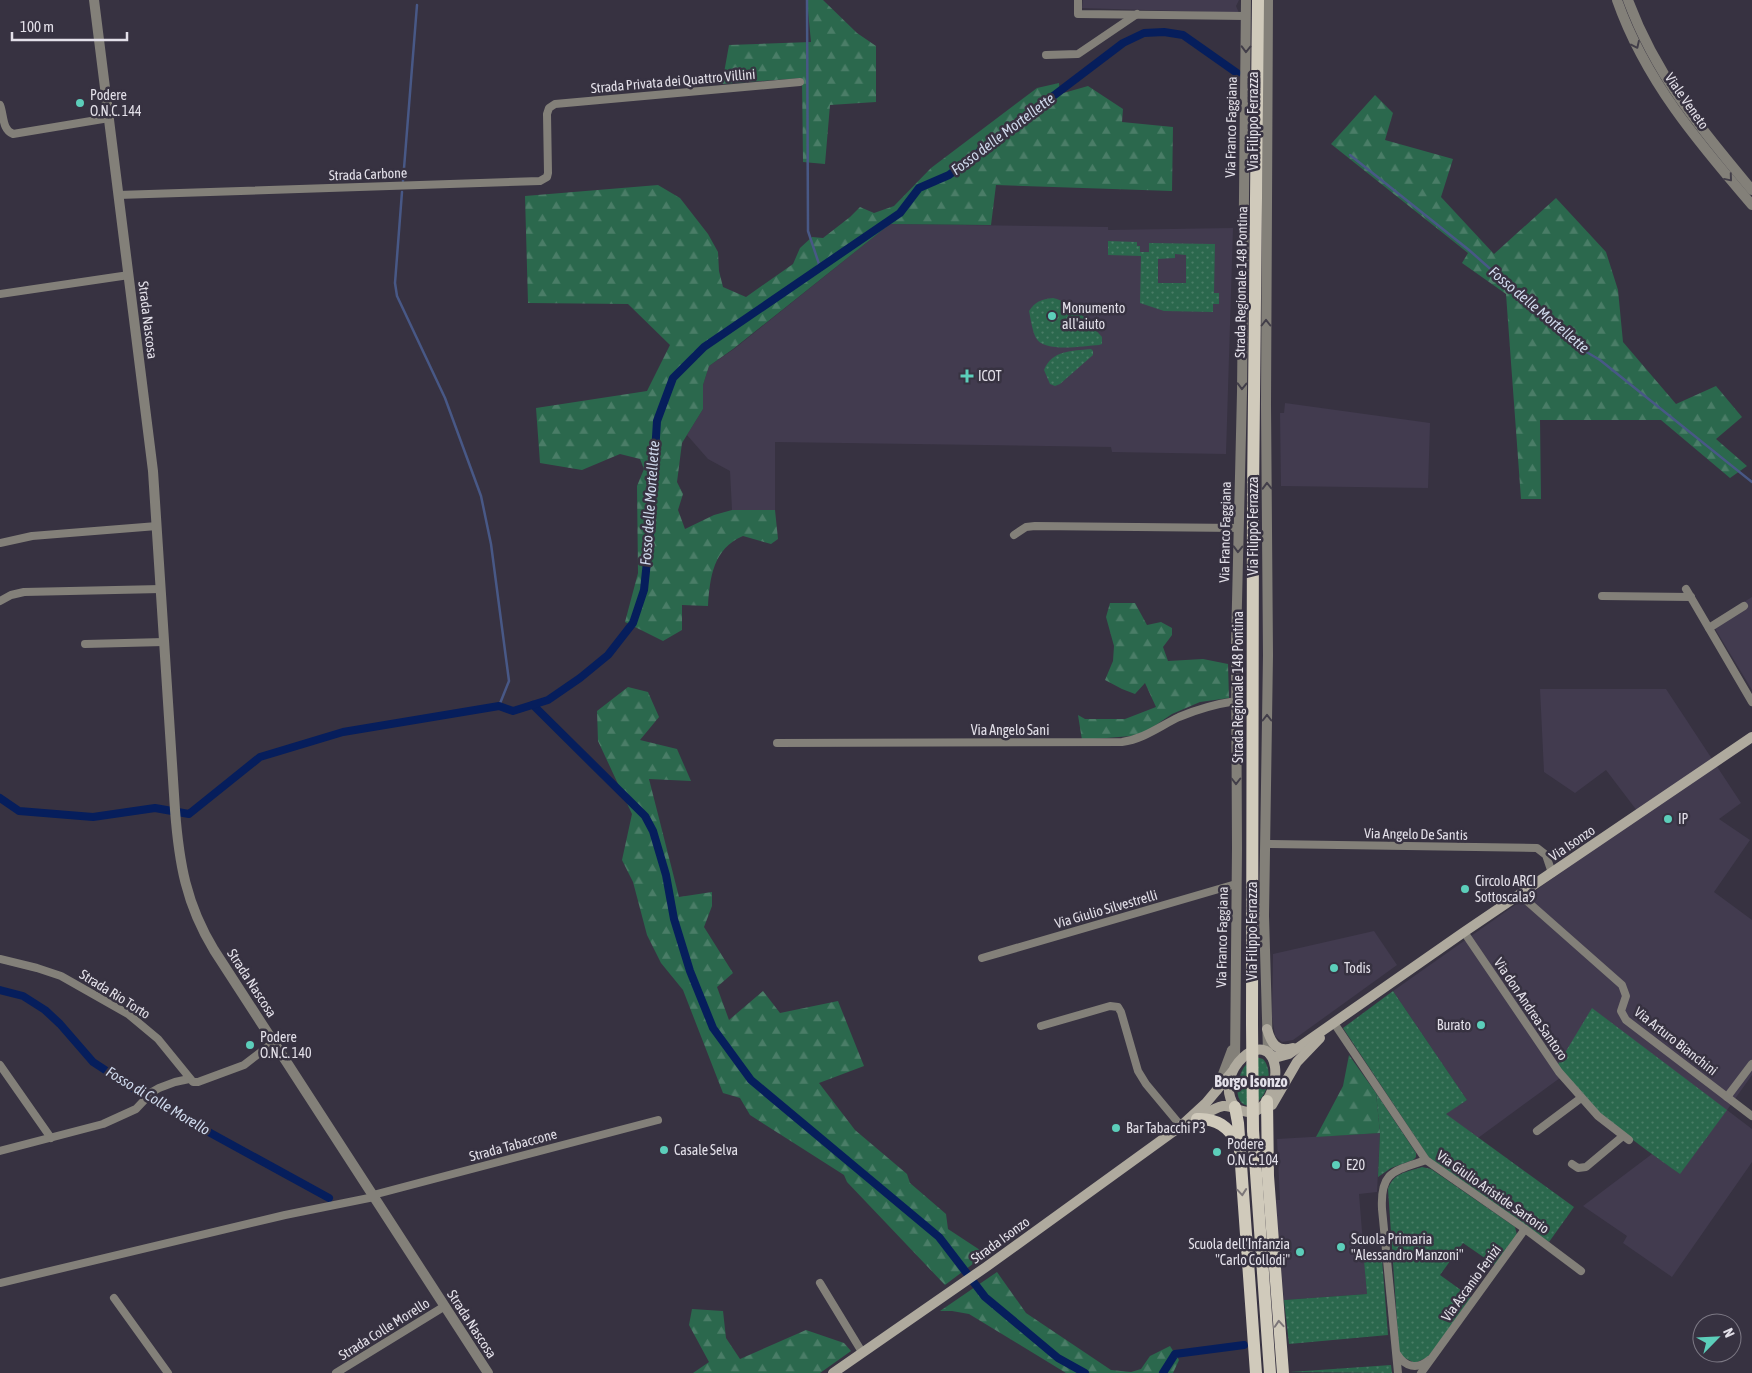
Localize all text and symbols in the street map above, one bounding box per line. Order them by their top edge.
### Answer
scale bar [12,10,128,42]
text: 100 m [20,18,54,35]
one-way arrow [1630,40,1641,49]
one-way arrow [1241,45,1251,53]
street label: Strada Privata dei Quattro Villini [590,66,756,96]
street label: Viale Veneto [1662,70,1712,132]
street label: Via Filippo Ferrazza [1245,72,1261,170]
street label: Via Franco Faggiana [1222,76,1240,178]
place label: Podere O.N.C. 144 [90,87,142,119]
water label: Fosso delle Mortellette [948,89,1058,178]
marker: Podere O.N.C. 144 [74,97,86,109]
street label: Strada Carbone [328,165,408,183]
one-way arrow [1723,172,1731,181]
street label: Strada Regionale 148 Pontina [1232,206,1250,358]
water label: Fosso delle Mortellette [1486,263,1593,356]
street label: Strada Nascosa [135,280,161,360]
place label: Monumento all'aiuto [1062,300,1125,332]
marker: Monumento all'aiuto [1046,310,1058,322]
one-way arrow [1261,319,1271,327]
place label: ICOT [978,368,1002,384]
marker: ICOT [960,369,974,383]
one-way arrow [1237,382,1247,390]
water label: Fosso delle Mortellette [637,440,662,566]
street label: Via Filippo Ferrazza [1245,477,1261,575]
street label: Via Franco Faggiana [1216,481,1234,583]
one-way arrow [1262,482,1272,490]
one-way arrow [1233,545,1243,553]
street label: Strada Regionale 148 Pontina [1230,611,1246,763]
one-way arrow [1262,714,1272,722]
street label: Via Angelo Sani [971,722,1049,738]
one-way arrow [1231,778,1241,785]
place label: IP [1678,811,1689,827]
marker: IP [1662,813,1674,825]
street label: Via Isonzo [1546,822,1598,864]
street label: Via Angelo De Santis [1364,825,1468,843]
place label: Circolo ARCI Sottoscala9 [1475,873,1536,905]
street label: Via Filippo Ferrazza [1244,882,1260,980]
marker: Circolo ARCI Sottoscala9 [1459,883,1471,895]
street label: Via Franco Faggiana [1213,886,1231,988]
street label: Via Giulio Silvestrelli [1053,887,1159,931]
street label: Strada Nascosa [224,946,280,1020]
street label: Via don Andrea Santoro [1491,955,1571,1063]
place label: Todis [1344,960,1371,976]
marker: Todis [1328,962,1340,974]
street label: Strada Rio Torto [77,966,153,1022]
street label: Via Arturo Bianchini [1631,1004,1721,1078]
place label: Burato [1437,1017,1471,1033]
marker: Burato [1475,1019,1487,1031]
place label: Podere O.N.C. 140 [260,1029,312,1061]
marker: Podere O.N.C. 140 [244,1039,256,1051]
water label: Fosso di Colle Morello [103,1063,213,1138]
district label: Borgo Isonzo [1214,1072,1288,1090]
place label: Bar Tabacchi P3 [1126,1120,1206,1136]
marker: Bar Tabacchi P3 [1110,1122,1122,1134]
street label: Strada Tabaccone [467,1126,559,1164]
place label: Podere O.N.C. 104 [1227,1136,1279,1168]
place label: Casale Selva [674,1142,738,1158]
marker: Casale Selva [658,1144,670,1156]
marker: Podere O.N.C. 104 [1211,1146,1223,1158]
street label: Via Giulio Aristide Sartorio [1434,1147,1552,1237]
place label: E20 [1346,1157,1366,1173]
marker: E20 [1330,1159,1342,1171]
one-way arrow [1236,1188,1247,1196]
street label: Strada Isonzo [968,1213,1032,1267]
place label: Scuola Primaria "Alessandro Manzoni" [1351,1231,1464,1263]
place label: Scuola dell'Infanzia "Carlo Collodi" [1188,1236,1290,1268]
marker: Scuola Primaria "Alessandro Manzoni" [1335,1241,1347,1253]
street label: Via Ascanio Fenizi [1438,1242,1504,1324]
marker: Scuola dell'Infanzia "Carlo Collodi" [1294,1246,1306,1258]
street label: Strada Nascosa [444,1287,500,1361]
street label: Strada Colle Morello [336,1295,432,1363]
north arrow [1692,1313,1742,1363]
one-way arrow [1274,1320,1285,1328]
text: N [1720,1326,1738,1340]

